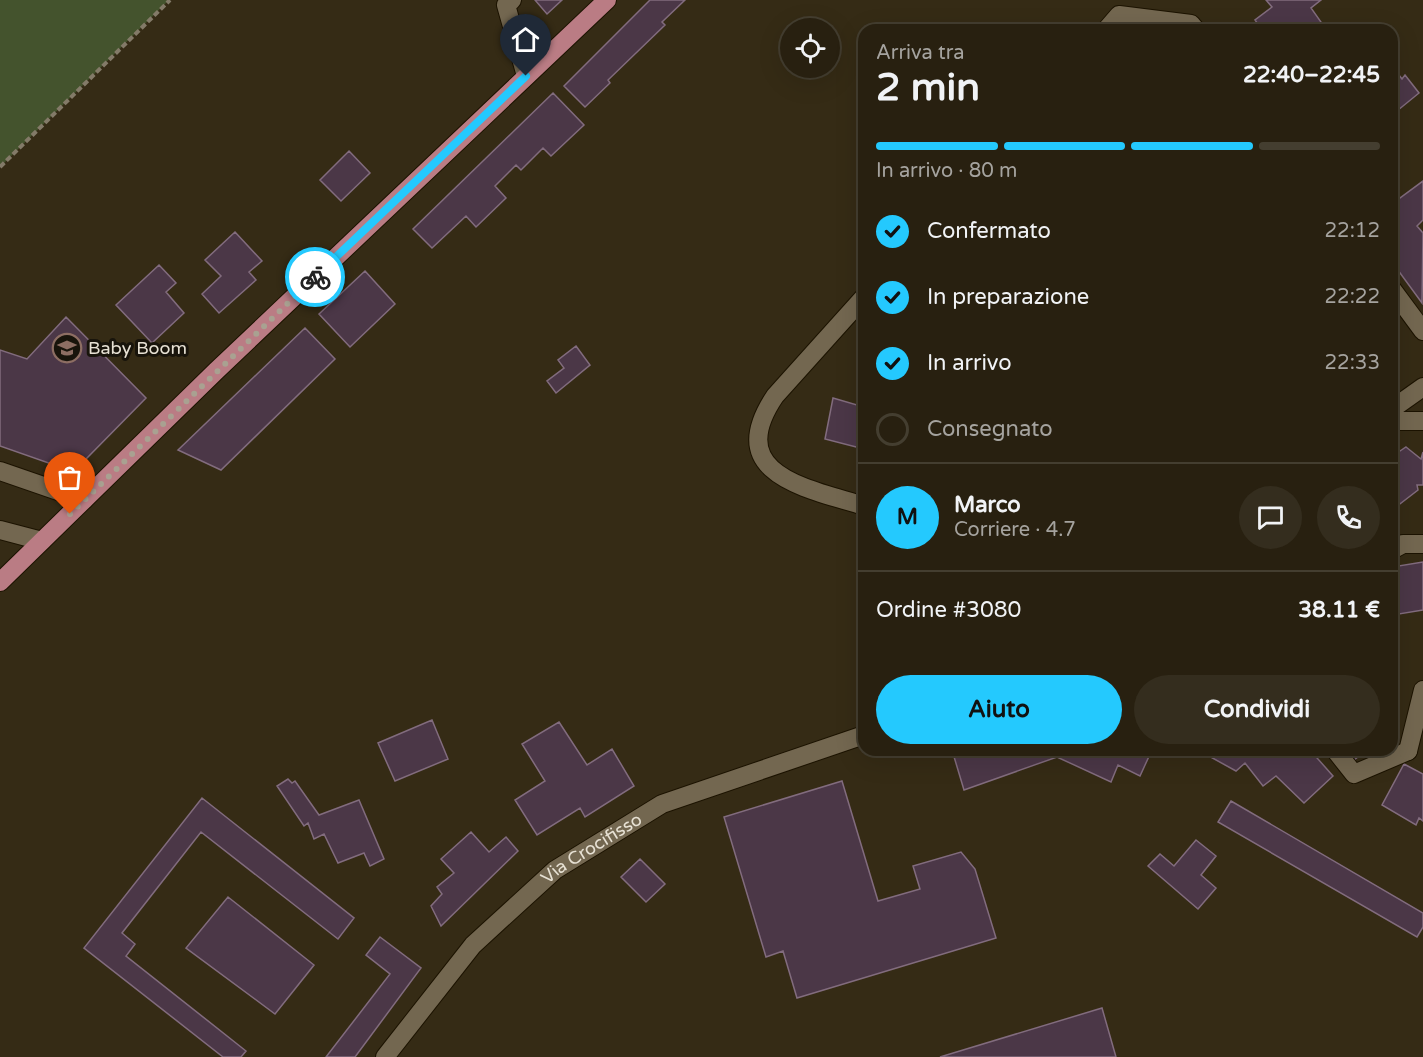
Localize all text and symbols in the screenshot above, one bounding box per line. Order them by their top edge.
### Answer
pin [500,14,551,76]
map controls [780,18,840,78]
button: locate [780,18,840,78]
icon: home [509,23,542,56]
text: Arriva tra [876,41,965,65]
text: 22:40–22:45 [1243,62,1380,88]
text: 2 min [876,64,980,111]
text: In arrivo · 80 m [876,159,1017,183]
icon: check [876,215,909,248]
text: Confermato [927,218,1051,244]
text: 22:12 [1325,219,1380,243]
courier [285,247,345,307]
icon: bike [299,261,332,294]
icon: check [876,281,909,314]
text: In preparazione [927,284,1089,310]
text: 22:22 [1325,285,1380,309]
school or university icon: Baby Boom [51,332,83,364]
place label: Baby Boom [88,337,187,359]
icon: check [876,347,909,380]
text: In arrivo [927,350,1012,376]
text: 22:33 [1325,351,1380,375]
text: Consegnato [927,416,1053,442]
pin [44,452,95,514]
icon: bag [53,461,86,494]
button: chat [1239,486,1302,549]
button: phone [1317,486,1380,549]
text: Marco [954,492,1021,518]
text: M [897,504,918,530]
text: Corriere · 4.7 [954,518,1076,542]
text: Ordine #3080 [876,597,1021,623]
text: 38.11 € [1298,597,1380,623]
button: Aiuto [876,675,1122,744]
button: Condividi [1134,675,1380,744]
street label: Via Crocifisso [536,808,646,888]

